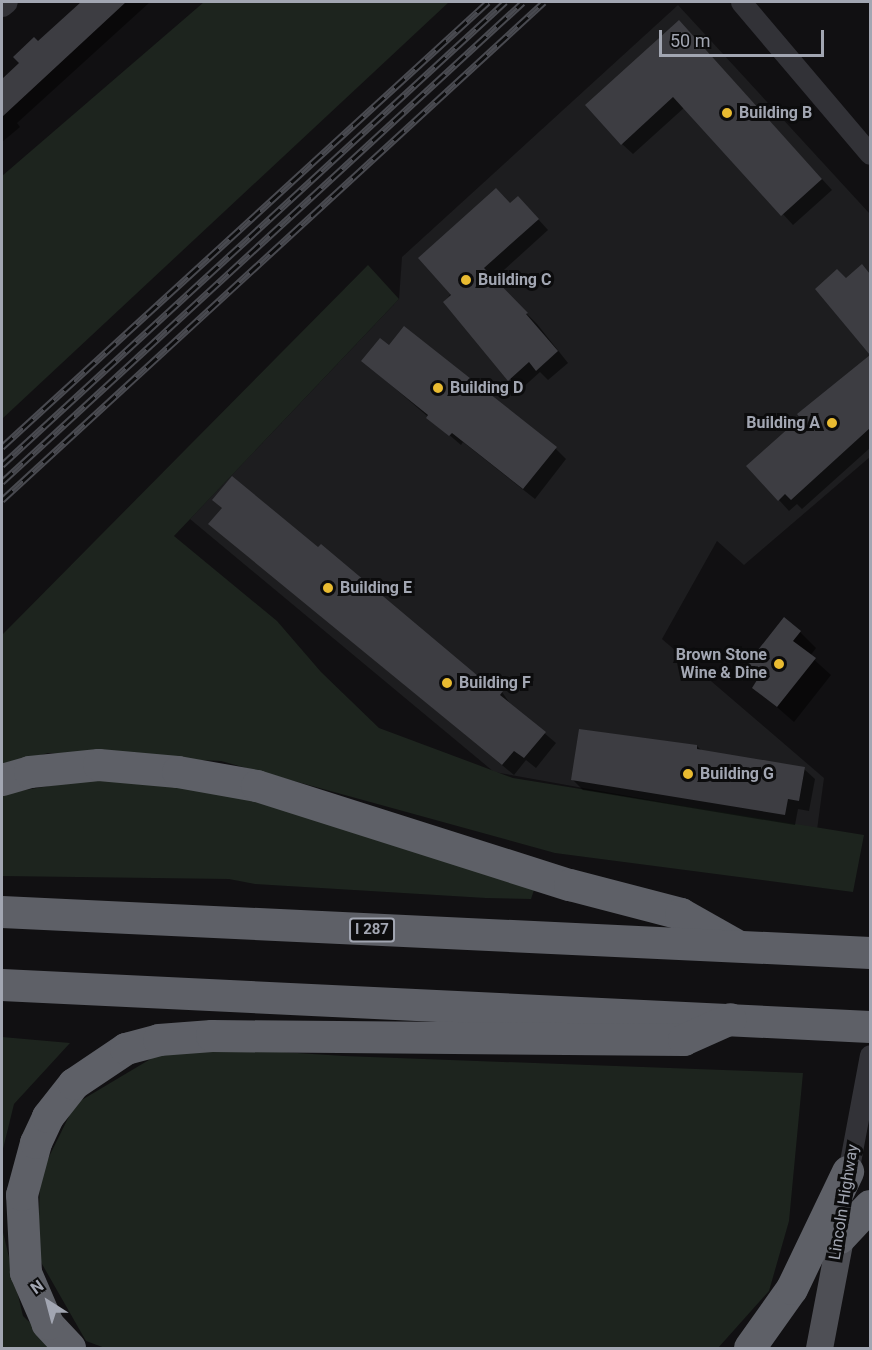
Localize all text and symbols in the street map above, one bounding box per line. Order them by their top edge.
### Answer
scale bar [662,18,827,56]
text: 50 m [670,30,710,51]
place label: Building B [739,103,812,123]
marker: Building B [720,106,734,120]
place label: Building C [478,270,551,290]
marker: Building C [459,273,473,287]
place label: Building D [450,378,523,398]
marker: Building D [431,381,445,395]
place label: Building A [746,413,820,433]
marker: Building A [825,416,839,430]
place label: Building E [340,578,412,598]
marker: Building E [321,581,335,595]
place label: Brown Stone Wine & Dine [676,645,767,683]
marker: Brown Stone Wine & Dine [772,657,786,671]
place label: Building F [459,673,531,693]
marker: Building F [440,676,454,690]
place label: Building G [700,764,774,784]
marker: Building G [681,767,695,781]
road number: I 287 [348,918,396,942]
street label: Lincoln Highway [825,1143,863,1261]
north arrow [18,1272,78,1332]
text: N [27,1276,47,1298]

